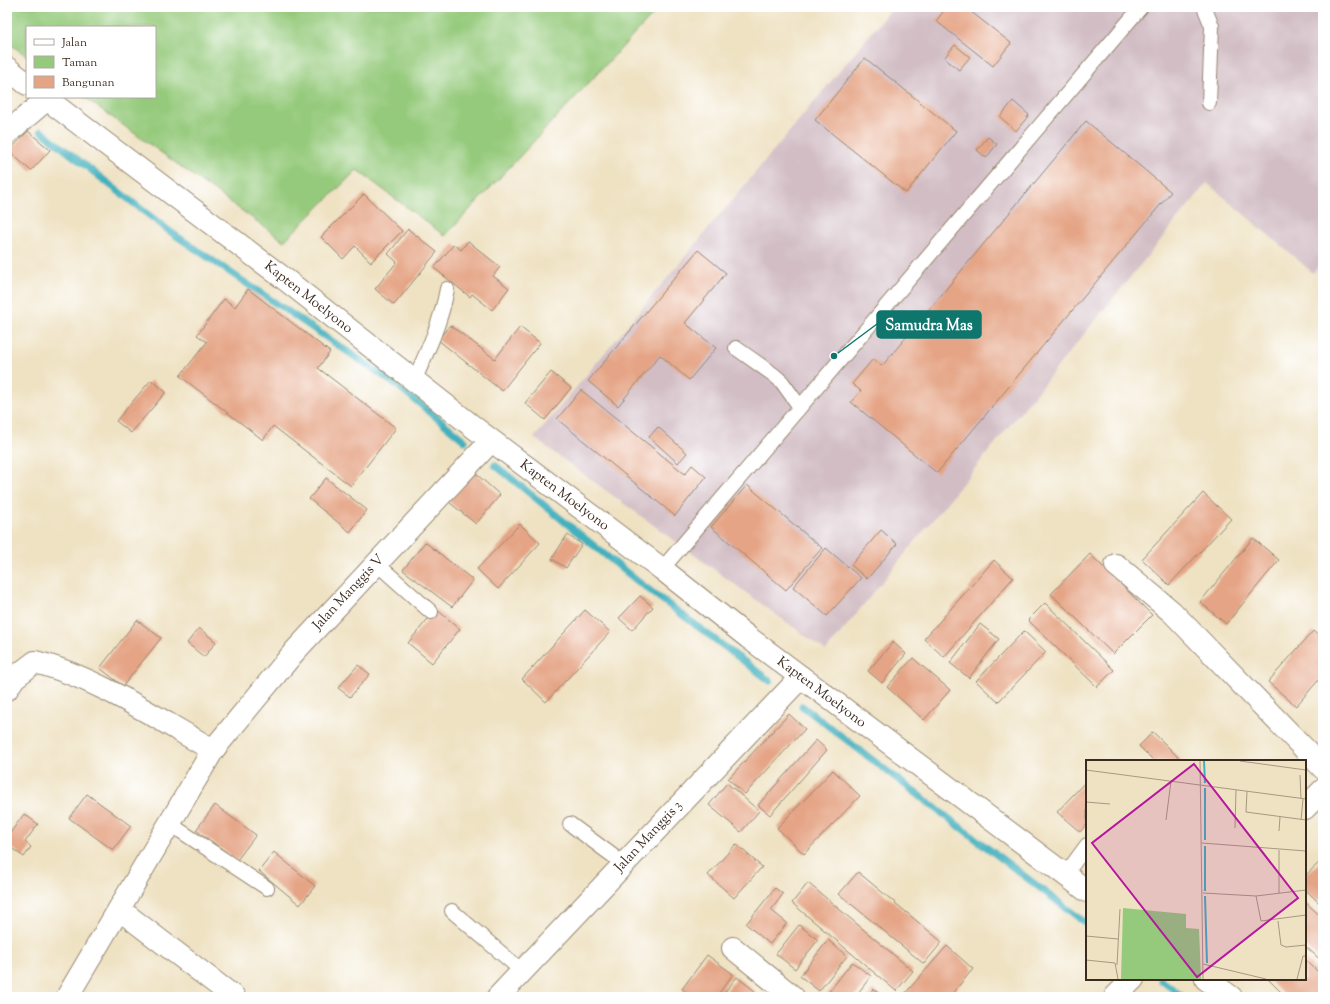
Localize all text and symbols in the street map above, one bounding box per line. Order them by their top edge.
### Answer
legend [26,26,156,98]
text: Jalan [61,34,87,52]
text: Taman [62,54,97,72]
text: Bangunan [62,74,115,92]
street label: Kapten Moelyono [260,257,357,339]
callout: Samudra Mas [877,311,981,338]
text: Samudra Mas [885,316,973,337]
street label: Kapten Moelyono [515,456,613,537]
street label: Jalan Manggis V [308,550,390,636]
street label: Kapten Moelyono [772,653,870,734]
inset map [1086,760,1306,980]
street label: Jalan Manggis 3 [610,797,688,878]

